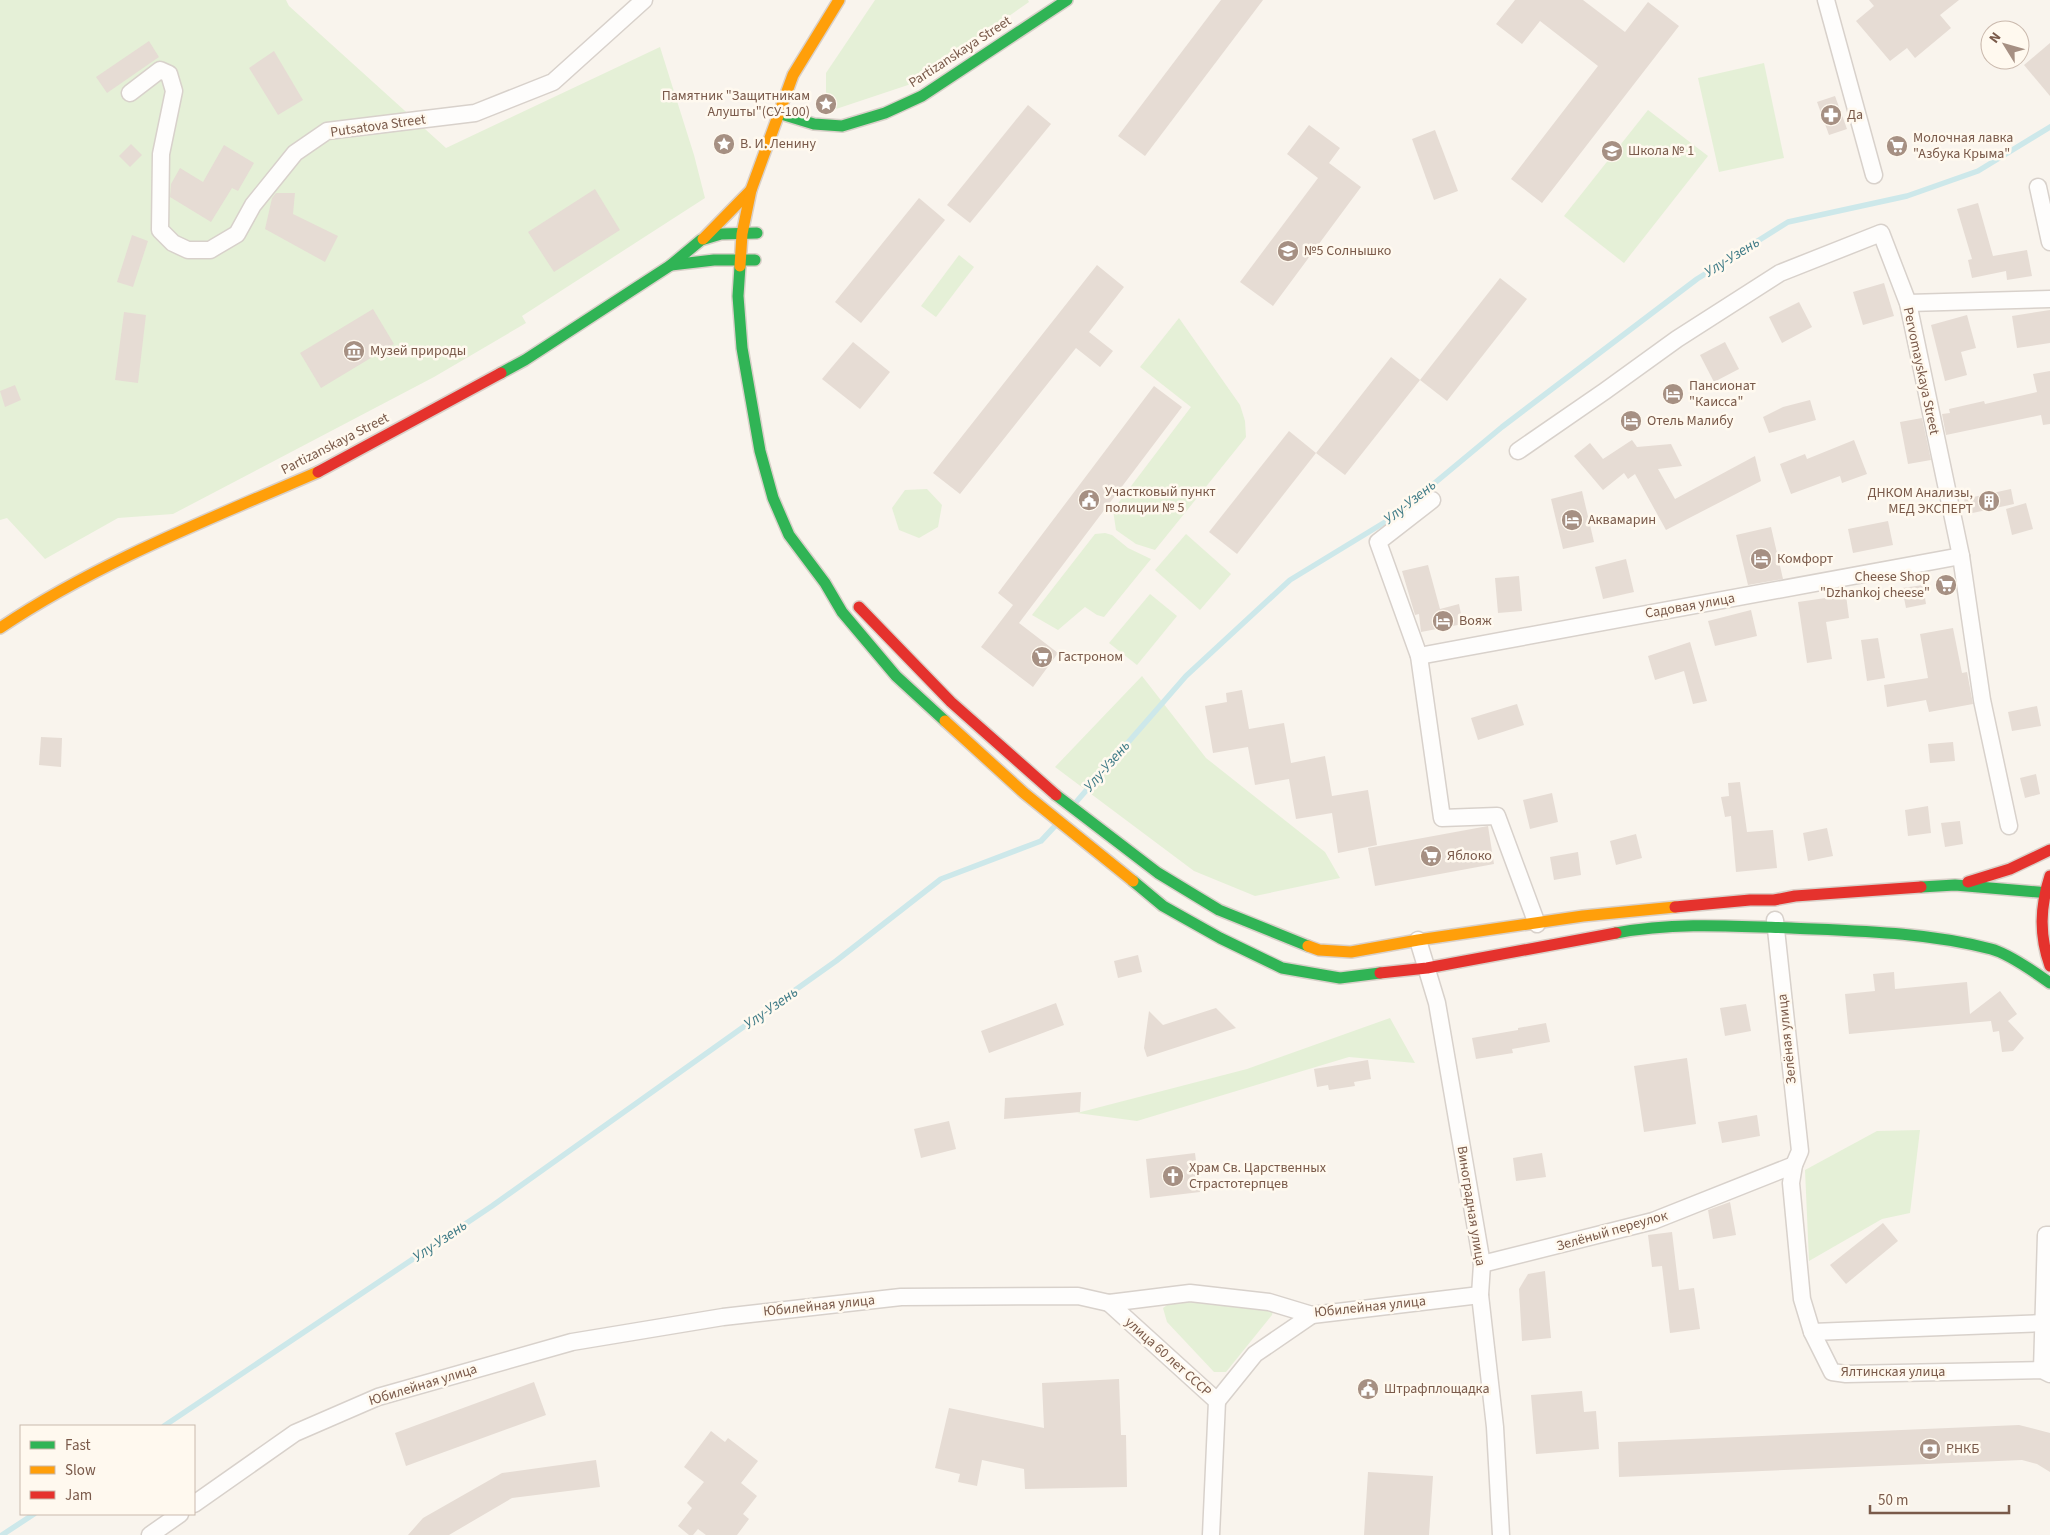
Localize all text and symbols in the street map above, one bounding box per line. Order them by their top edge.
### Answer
street label: Partizanskaya Street [905,11,1015,93]
north arrow [1980,20,2030,70]
text: N [1985,28,2006,48]
place label: Памятник "Защитникам Алушты"(СУ-100) [662,86,810,122]
place icon: Памятник "Защитникам Алушты"(СУ-100) [814,92,838,116]
pharmacy icon: Да [1819,103,1843,127]
place label: Да [1847,105,1863,125]
street label: Putsatova Street [329,109,427,143]
place label: Молочная лавка "Азбука Крыма" [1913,128,2013,164]
place icon: В. И. Ленину [712,132,736,156]
place label: В. И. Ленину [740,134,816,154]
supermarket icon: Молочная лавка "Азбука Крыма" [1885,134,1909,158]
school or university icon: Школа № 1 [1600,139,1624,163]
place label: Школа № 1 [1628,141,1694,161]
water label: Улу-Узень [1700,232,1764,282]
school or university icon: №5 Солнышко [1276,239,1300,263]
place label: №5 Солнышко [1304,241,1391,261]
street label: Pervomayskaya Street [1898,305,1944,437]
museum icon: Музей природы [342,339,366,363]
place label: Музей природы [370,341,466,361]
place label: Пансионат "Каисса" [1689,376,1757,412]
hotel icon: Пансионат "Каисса" [1661,382,1685,406]
street label: Partizanskaya Street [278,408,393,480]
hotel icon: Отель Малибу [1619,409,1643,433]
place label: Отель Малибу [1647,411,1734,431]
water label: Улу-Узень [1379,475,1441,529]
place label: Участковый пункт полиции № 5 [1105,482,1216,518]
place label: ДНКОМ Анализы, МЕД ЭКСПЕРТ [1868,483,1973,519]
public building icon: Участковый пункт полиции № 5 [1077,488,1101,512]
building icon: ДНКОМ Анализы, МЕД ЭКСПЕРТ [1977,489,2001,513]
hotel icon: Аквамарин [1560,508,1584,532]
place label: Аквамарин [1588,510,1656,530]
hotel icon: Комфорт [1749,547,1773,571]
place label: Комфорт [1777,549,1834,569]
place label: Cheese Shop "Dzhankoj cheese" [1820,567,1930,603]
supermarket icon: Cheese Shop "Dzhankoj cheese" [1934,573,1958,597]
street label: Садовая улица [1643,588,1737,624]
hotel icon: Вояж [1431,609,1455,633]
place label: Вояж [1459,611,1492,631]
supermarket icon: Гастроном [1030,645,1054,669]
place label: Гастроном [1058,647,1123,667]
water label: Улу-Узень [1079,736,1135,796]
supermarket icon: Яблоко [1419,844,1443,868]
place label: Яблоко [1447,846,1492,866]
water label: Улу-Узень [740,982,802,1034]
street label: Зелёная улица [1772,993,1802,1085]
street label: Виноградная улица [1452,1145,1490,1267]
place label: Храм Св. Царственных Страстотерпцев [1189,1158,1327,1194]
church icon: Храм Св. Царственных Страстотерпцев [1161,1164,1185,1188]
street label: Зелёный переулок [1554,1206,1670,1256]
water label: Улу-Узень [409,1215,471,1267]
street label: Юбилейная улица [762,1290,876,1322]
street label: Юбилейная улица [1313,1291,1427,1323]
street label: улица 60 лет СССР [1120,1312,1216,1402]
street label: Юбилейная улица [366,1359,480,1411]
street label: Ялтинская улица [1841,1362,1945,1382]
public building icon: Штрафплощадка [1356,1377,1380,1401]
place label: Штрафплощадка [1384,1379,1489,1399]
legend [20,1425,195,1515]
text: Fast [65,1435,91,1456]
bank icon: РНКБ [1918,1437,1942,1461]
place label: РНКБ [1946,1439,1979,1459]
text: Slow [65,1460,96,1481]
scale bar [1870,1482,2009,1514]
text: Jam [65,1485,92,1506]
text: 50 m [1878,1490,1908,1511]

